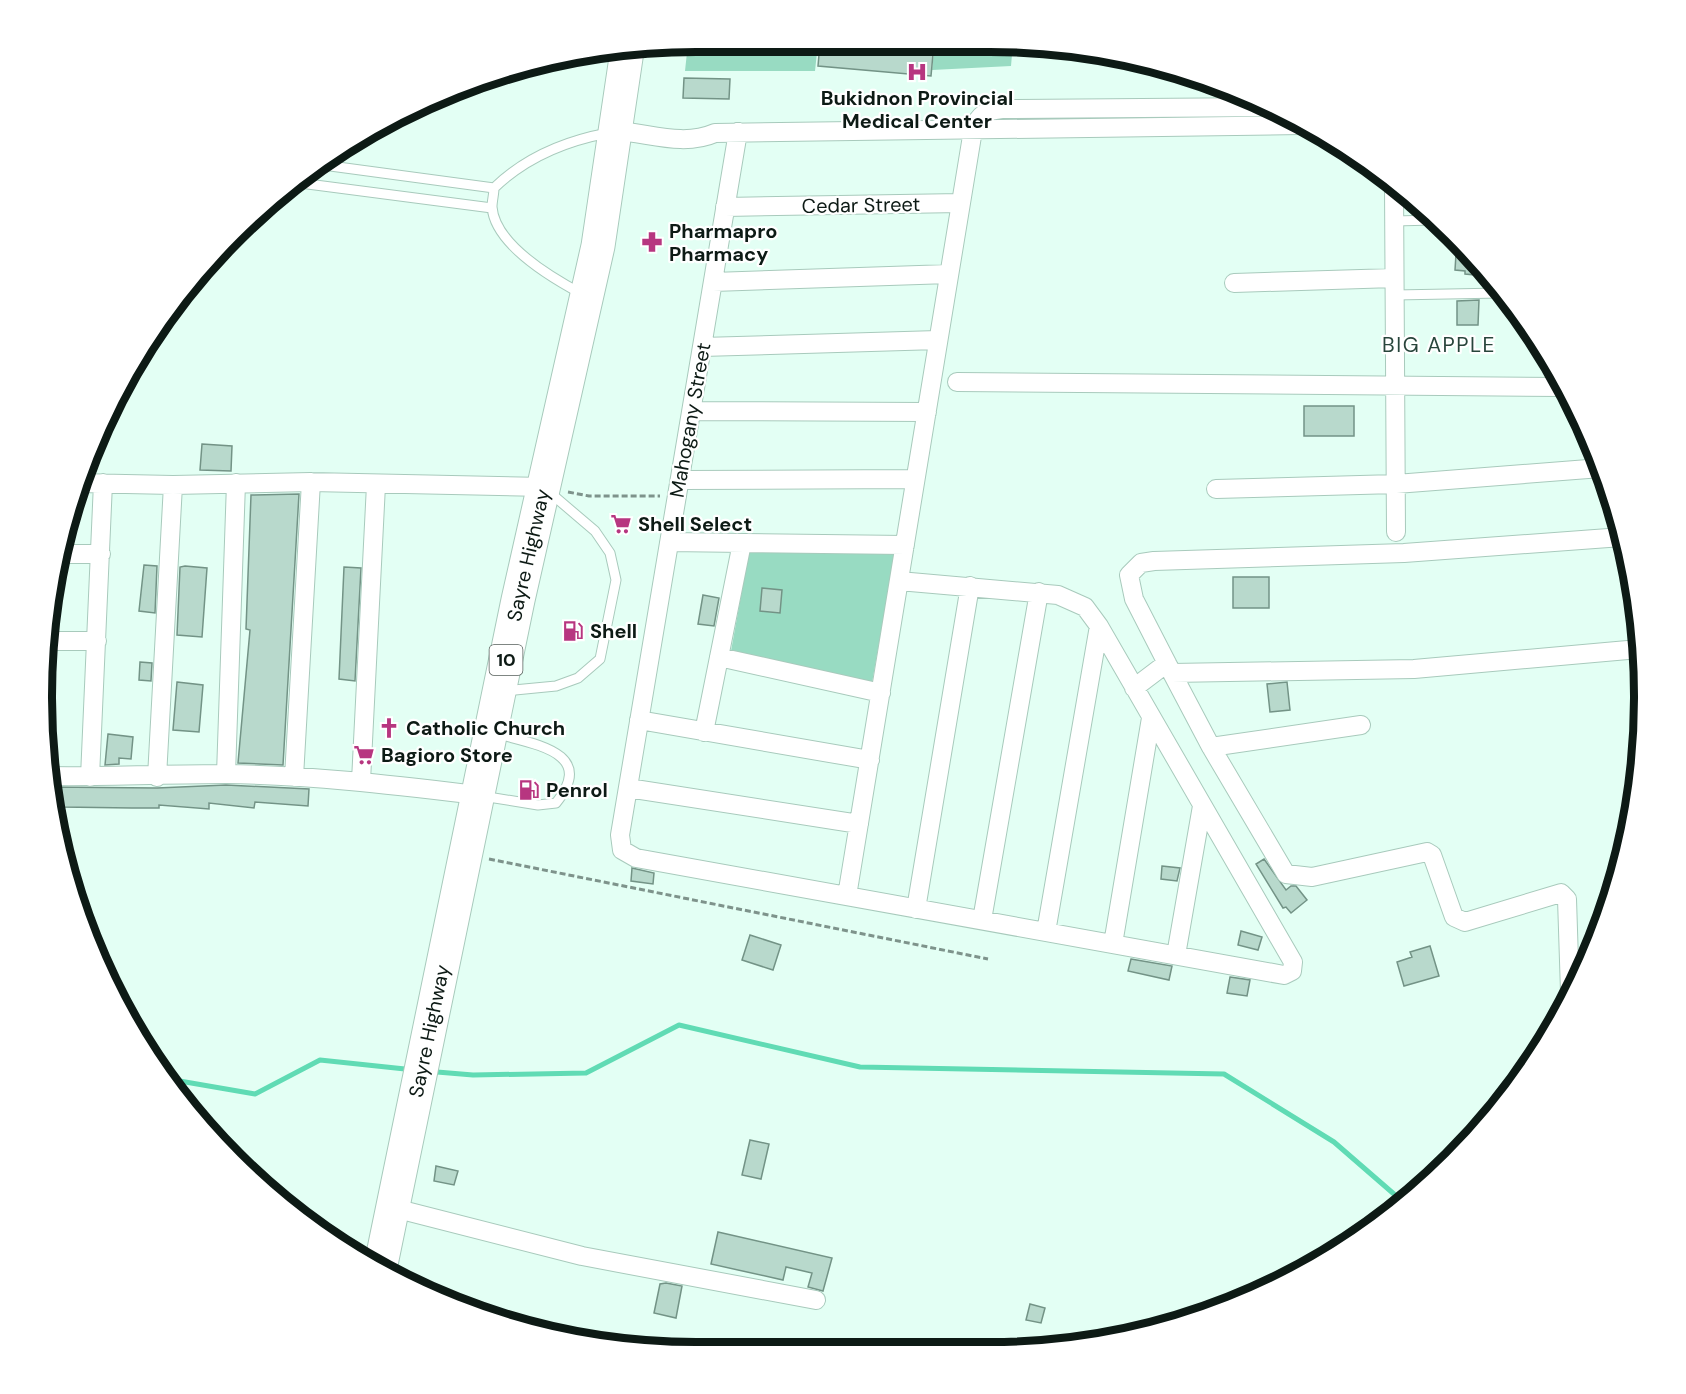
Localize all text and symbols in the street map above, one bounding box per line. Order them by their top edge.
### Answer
hospital icon: Bukidnon Provincial Medical Center [905,60,929,84]
place label: Bukidnon Provincial Medical Center [821,85,1013,134]
street label: Cedar Street [802,191,921,219]
place label: Pharmapro Pharmacy [669,218,777,267]
pharmacy icon: Pharmapro Pharmacy [640,230,664,254]
district label: BIG APPLE [1382,331,1496,359]
street label: Mahogany Street [664,340,716,500]
street label: Sayre Highway [501,487,556,624]
place label: Shell Select [638,511,752,537]
supermarket icon: Shell Select [609,512,633,536]
place label: Shell [590,618,637,644]
fuel station icon: Shell [561,619,585,643]
road number: 10 [490,645,522,675]
place label: Catholic Church [406,715,565,741]
church icon: Catholic Church [377,716,401,740]
place label: Bagioro Store [381,742,513,768]
supermarket icon: Bagioro Store [352,743,376,767]
place label: Penrol [546,777,608,803]
fuel station icon: Penrol [517,778,541,802]
street label: Sayre Highway [403,962,455,1100]

